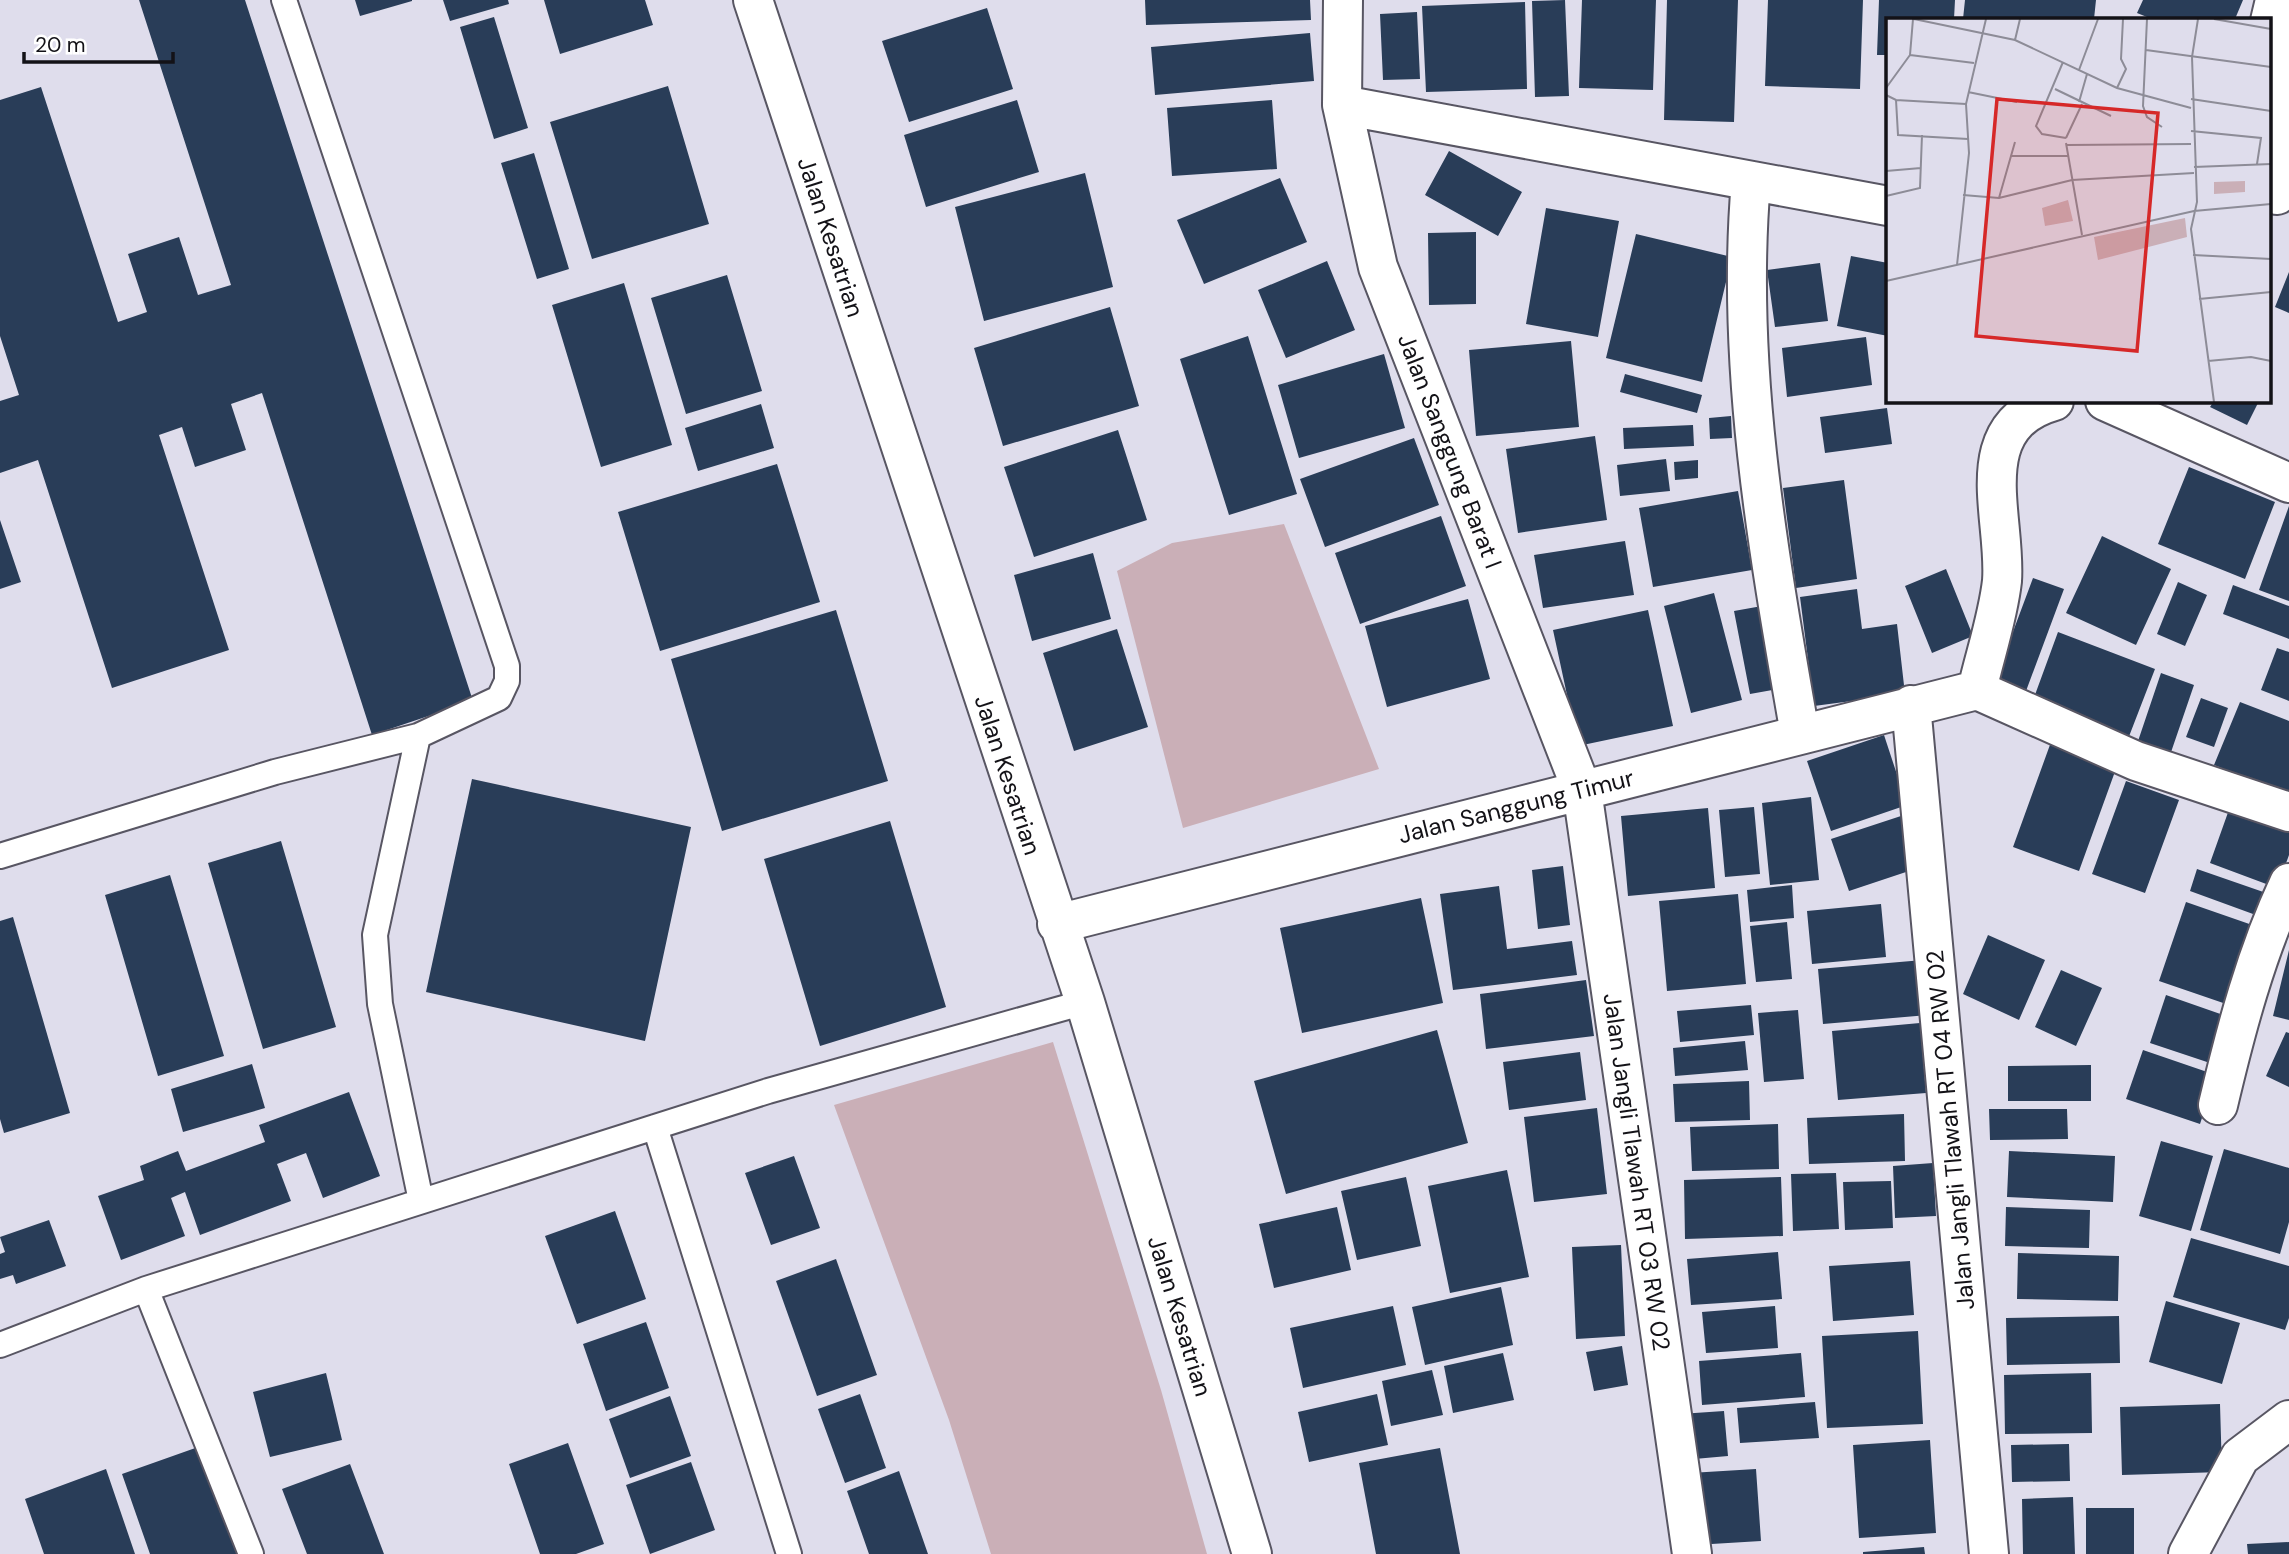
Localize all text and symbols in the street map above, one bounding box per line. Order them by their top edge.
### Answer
inset map [1886,18,2272,402]
scale bar [24,21,173,65]
text: 20 m [35,31,86,59]
street label: Jalan Kesatrian [791,153,871,321]
street label: Jalan Sanggung Barat I [1391,329,1509,573]
street label: Jalan Kesatrian [968,691,1048,859]
street label: Jalan Sanggung Timur [1395,762,1637,850]
street label: Jalan Jangli Tlawah RT 04 RW 02 [1919,949,1981,1311]
street label: Jalan Jangli Tlawah RT 03 RW 02 [1597,991,1677,1353]
street label: Jalan Kesatrian [1141,1232,1219,1400]

